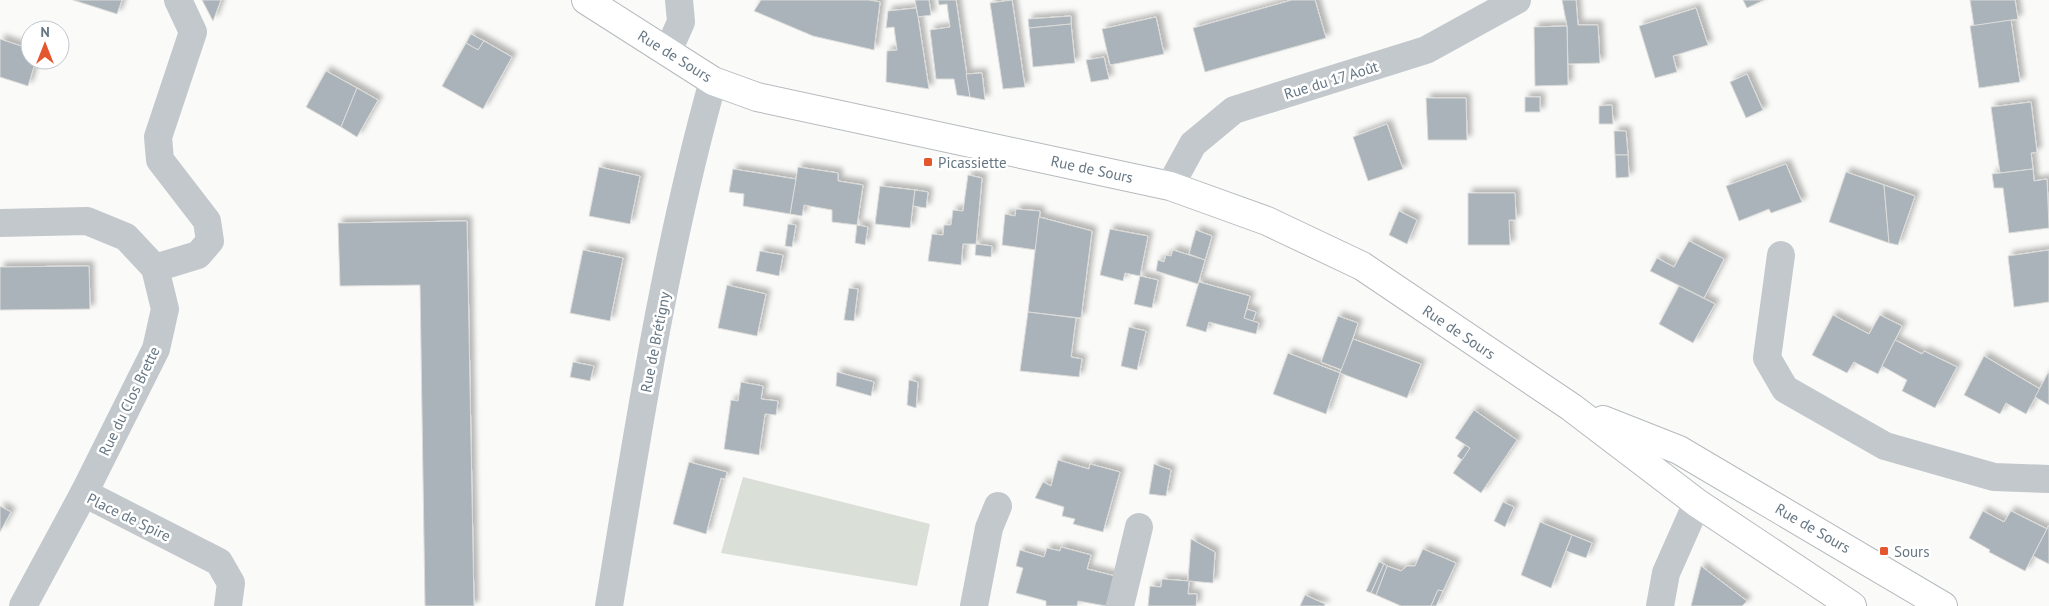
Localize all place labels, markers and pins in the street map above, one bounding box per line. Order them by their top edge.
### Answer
place label: Picassiette [938,153,1007,172]
marker: Picassiette [922,156,934,168]
place label: Sours [1894,542,1930,561]
marker: Sours [1878,545,1890,557]

